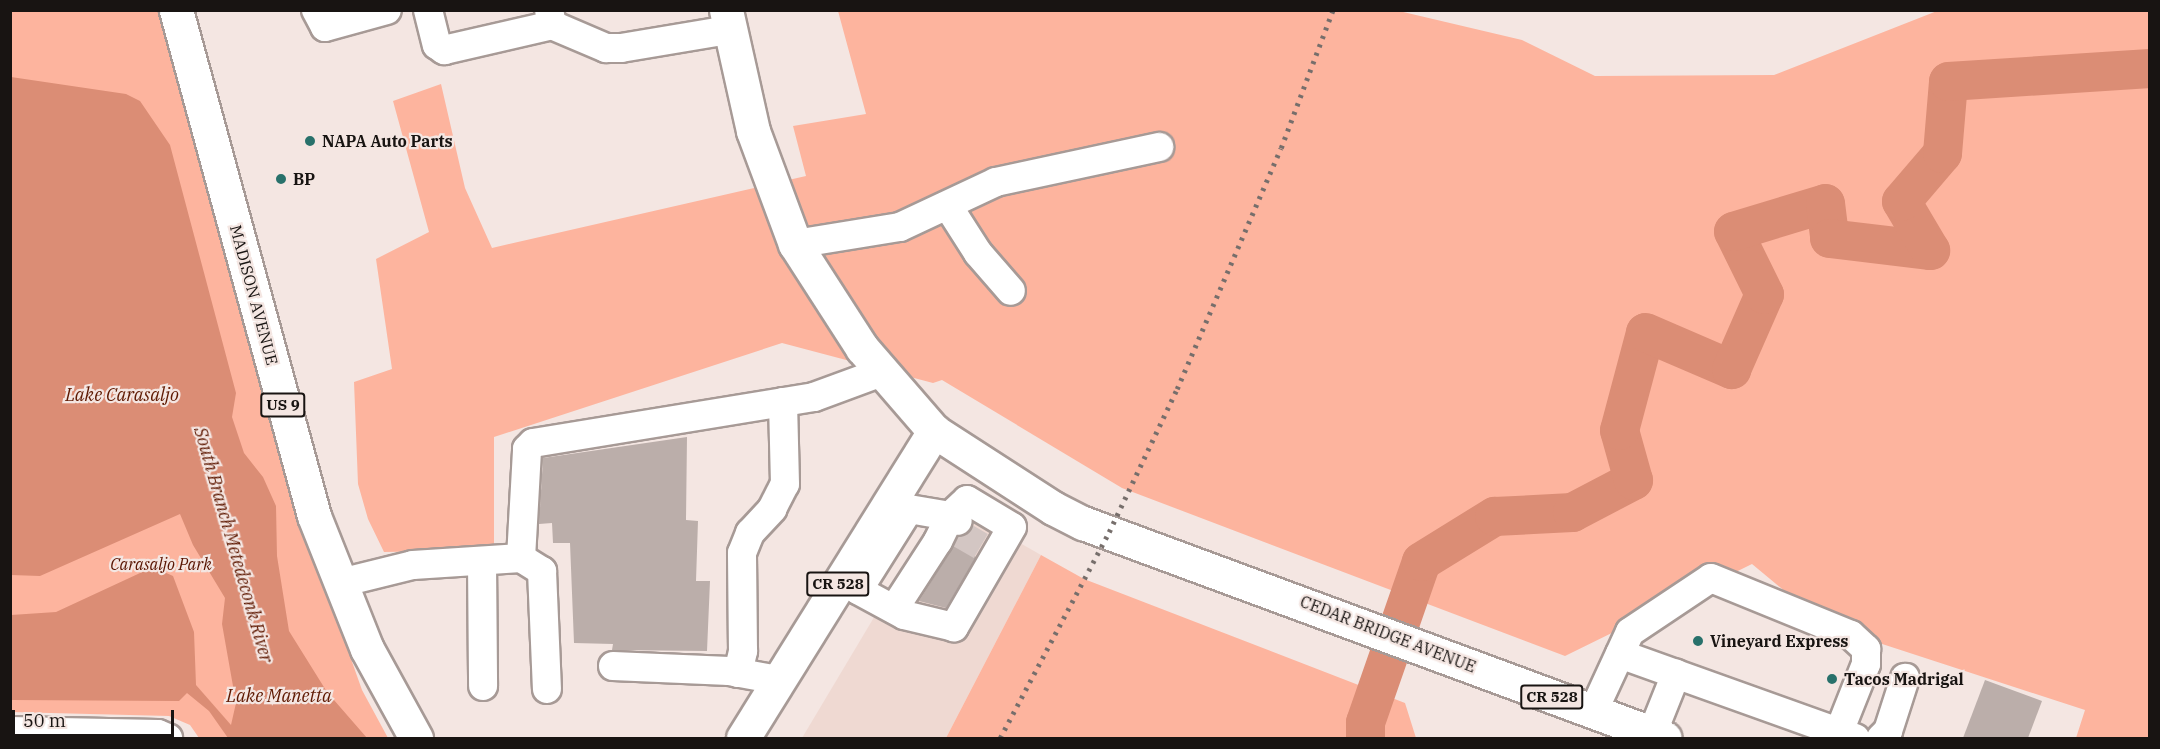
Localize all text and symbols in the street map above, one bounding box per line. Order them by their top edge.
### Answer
place label: NAPA Auto Parts [322,131,453,151]
marker: NAPA Auto Parts [303,134,317,148]
place label: BP [293,169,315,189]
marker: BP [274,172,288,186]
street label: MADISON AVENUE [226,223,282,367]
water label: Lake Carasaljo [65,384,179,406]
road number: US 9 [259,393,307,417]
water label: South Branch Metedeconk River [189,425,277,665]
park label: Carasaljo Park [110,554,212,574]
road number: CR 528 [805,572,871,596]
street label: CEDAR BRIDGE AVENUE [1298,592,1478,676]
place label: Vineyard Express [1710,631,1848,651]
marker: Vineyard Express [1691,634,1705,648]
place label: Tacos Madrigal [1844,669,1964,689]
marker: Tacos Madrigal [1825,672,1839,686]
water label: Lake Manetta [226,685,332,707]
road number: CR 528 [1519,685,1585,709]
scale bar [15,698,177,736]
text: 50 m [23,709,66,732]

